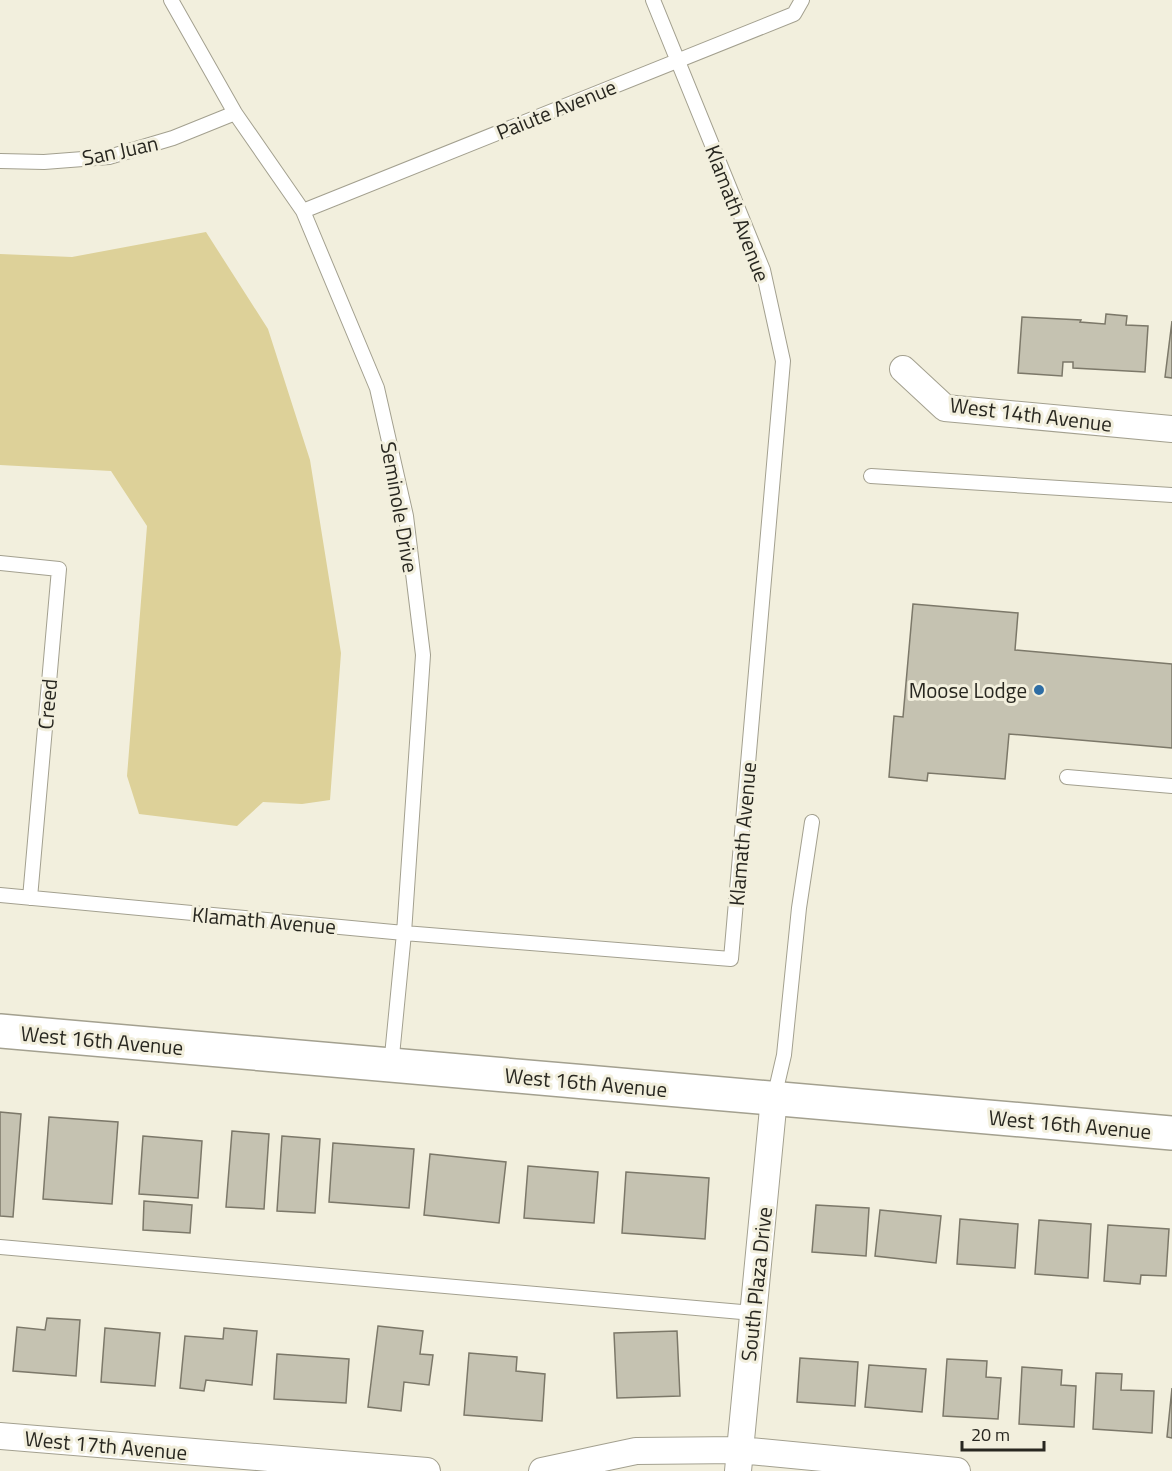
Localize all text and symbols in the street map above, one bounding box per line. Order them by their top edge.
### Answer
street label: Paiute Avenue [491,70,621,148]
street label: San Juan [79,126,161,174]
street label: Klamath Avenue [697,140,779,286]
street label: West 14th Avenue [948,388,1114,440]
street label: Seminole Drive [373,439,427,575]
place label: Moose Lodge [909,674,1027,706]
street label: Creed [29,677,65,731]
marker: Moose Lodge [1032,683,1046,697]
street label: Klamath Avenue [720,761,764,907]
street label: Klamath Avenue [191,898,337,942]
street label: West 16th Avenue [19,1017,185,1063]
street label: West 16th Avenue [503,1059,669,1105]
street label: West 16th Avenue [987,1101,1153,1147]
street label: South Plaza Drive [732,1205,780,1363]
scale bar [962,1414,1044,1452]
text: 20 m [971,1421,1010,1448]
street label: West 17th Avenue [23,1422,189,1468]

